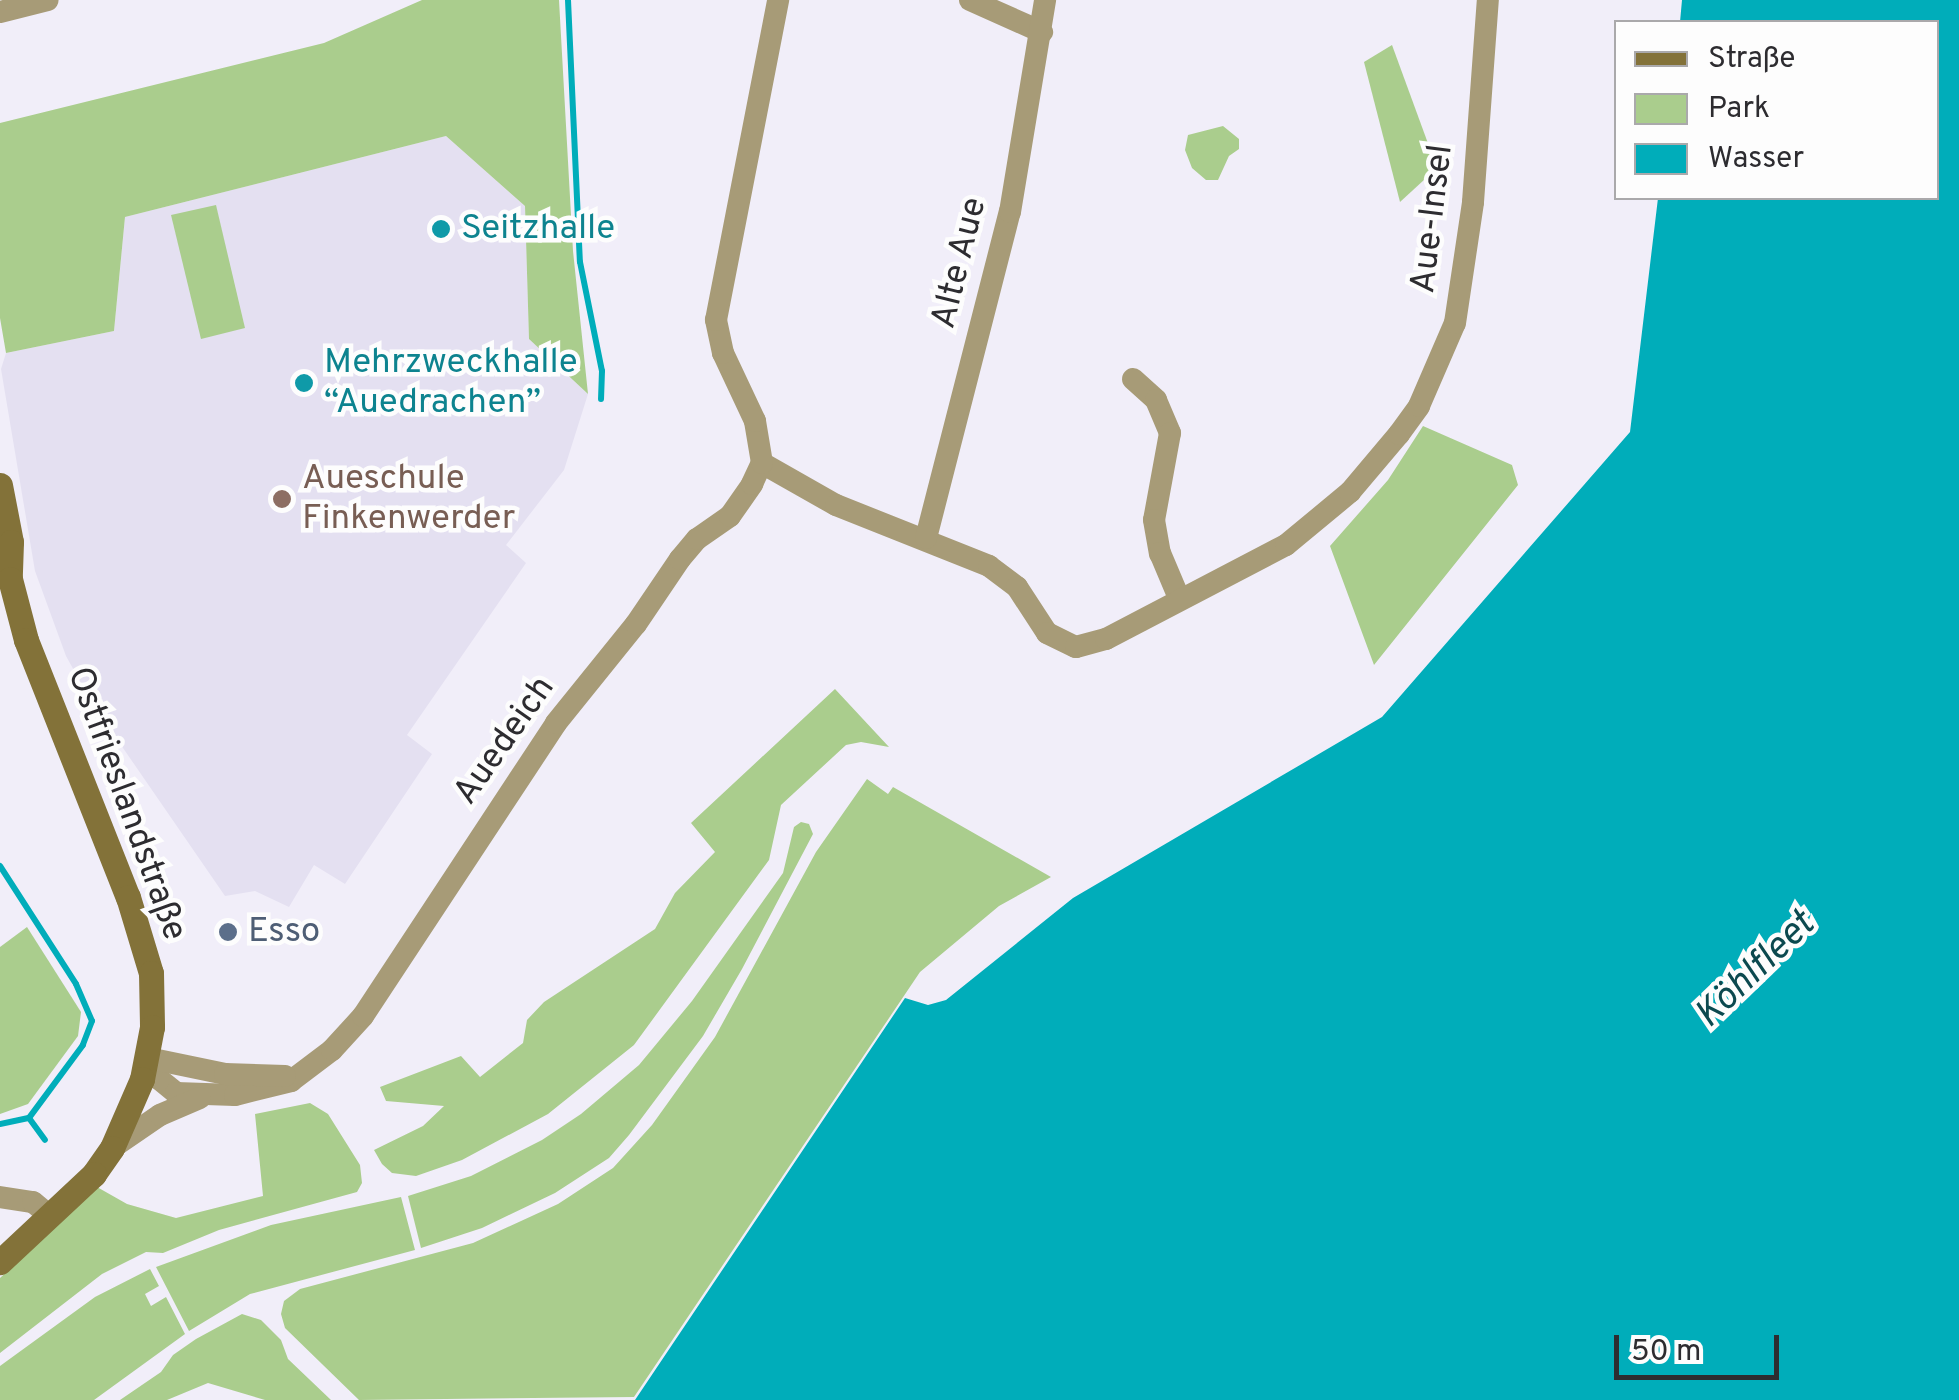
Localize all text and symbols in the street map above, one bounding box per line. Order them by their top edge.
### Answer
legend [1614,20,1939,200]
text: Straße [1708,41,1795,78]
text: Park [1708,91,1770,128]
text: Wasser [1708,141,1804,178]
street label: Aue-Insel [1403,142,1463,296]
street label: Alte Aue [923,193,997,333]
place label: Seitzhalle [461,208,615,250]
marker: Seitzhalle [430,218,452,240]
place label: Mehrzweckhalle “Auedrachen” [324,342,578,424]
marker: Mehrzweckhalle “Auedrachen” [293,372,315,394]
place label: Aueschule Finkenwerder [302,458,515,540]
marker: Aueschule Finkenwerder [271,488,293,510]
street label: Ostfrieslandstraße [57,662,195,946]
street label: Auedeich [446,669,564,813]
water label: Köhlfleet [1687,903,1825,1039]
place label: Esso [248,911,320,953]
marker: Esso [217,921,239,943]
scale bar [1619,1315,1784,1377]
text: 50 m [1631,1334,1701,1371]

